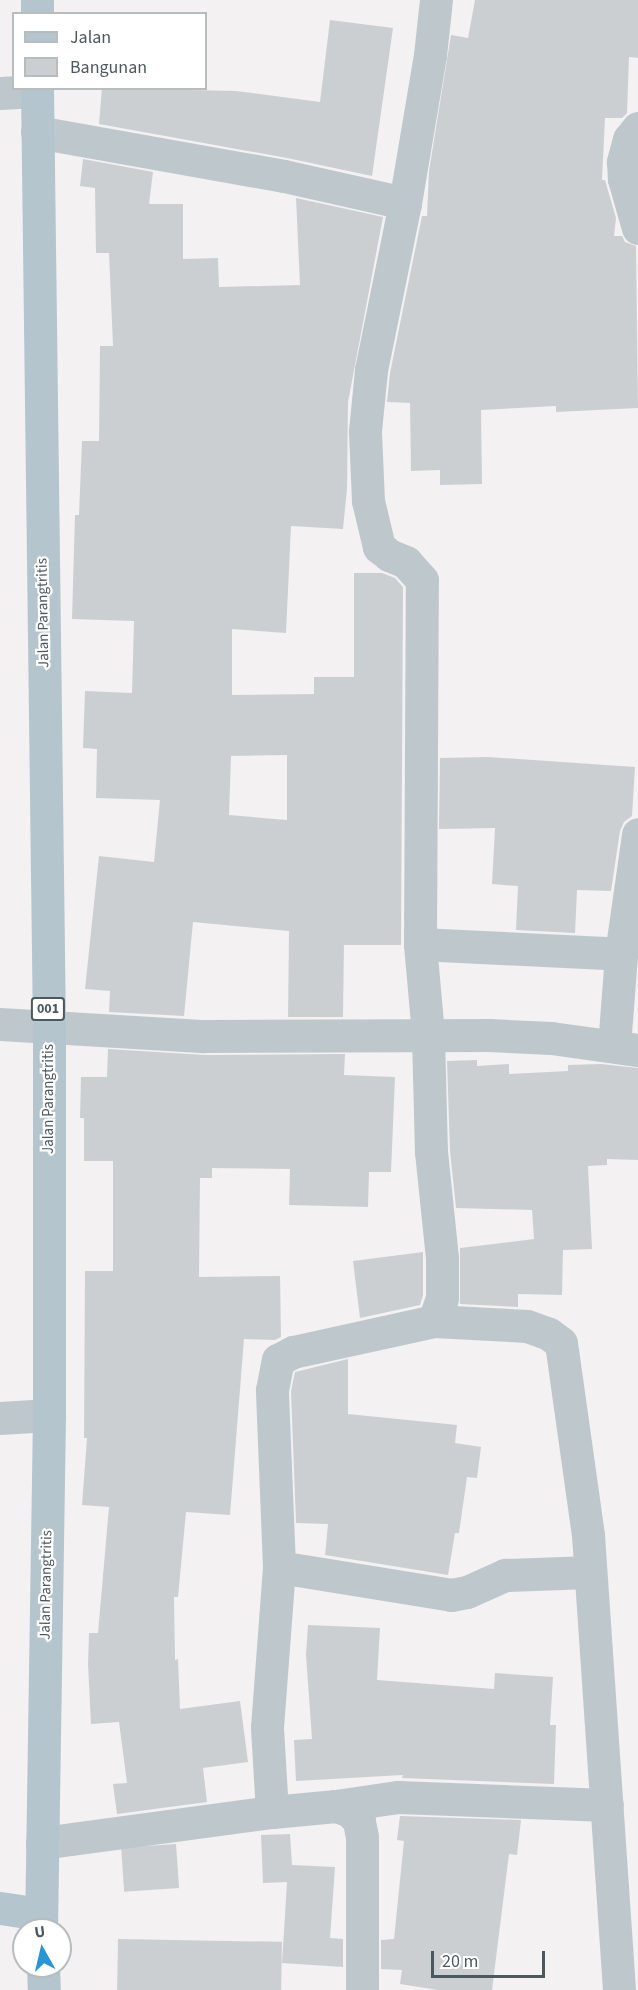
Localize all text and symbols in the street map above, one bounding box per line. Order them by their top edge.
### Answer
legend [12,12,207,90]
text: Jalan [70,25,111,50]
text: Bangunan [70,55,147,80]
street label: Jalan Parangtritis [33,558,53,668]
road number: 001 [30,998,66,1020]
street label: Jalan Parangtritis [40,1044,58,1154]
street label: Jalan Parangtritis [36,1530,56,1640]
north arrow [12,1918,72,1978]
text: U [33,1921,47,1944]
scale bar [434,1939,548,1977]
text: 20 m [442,1949,478,1974]

